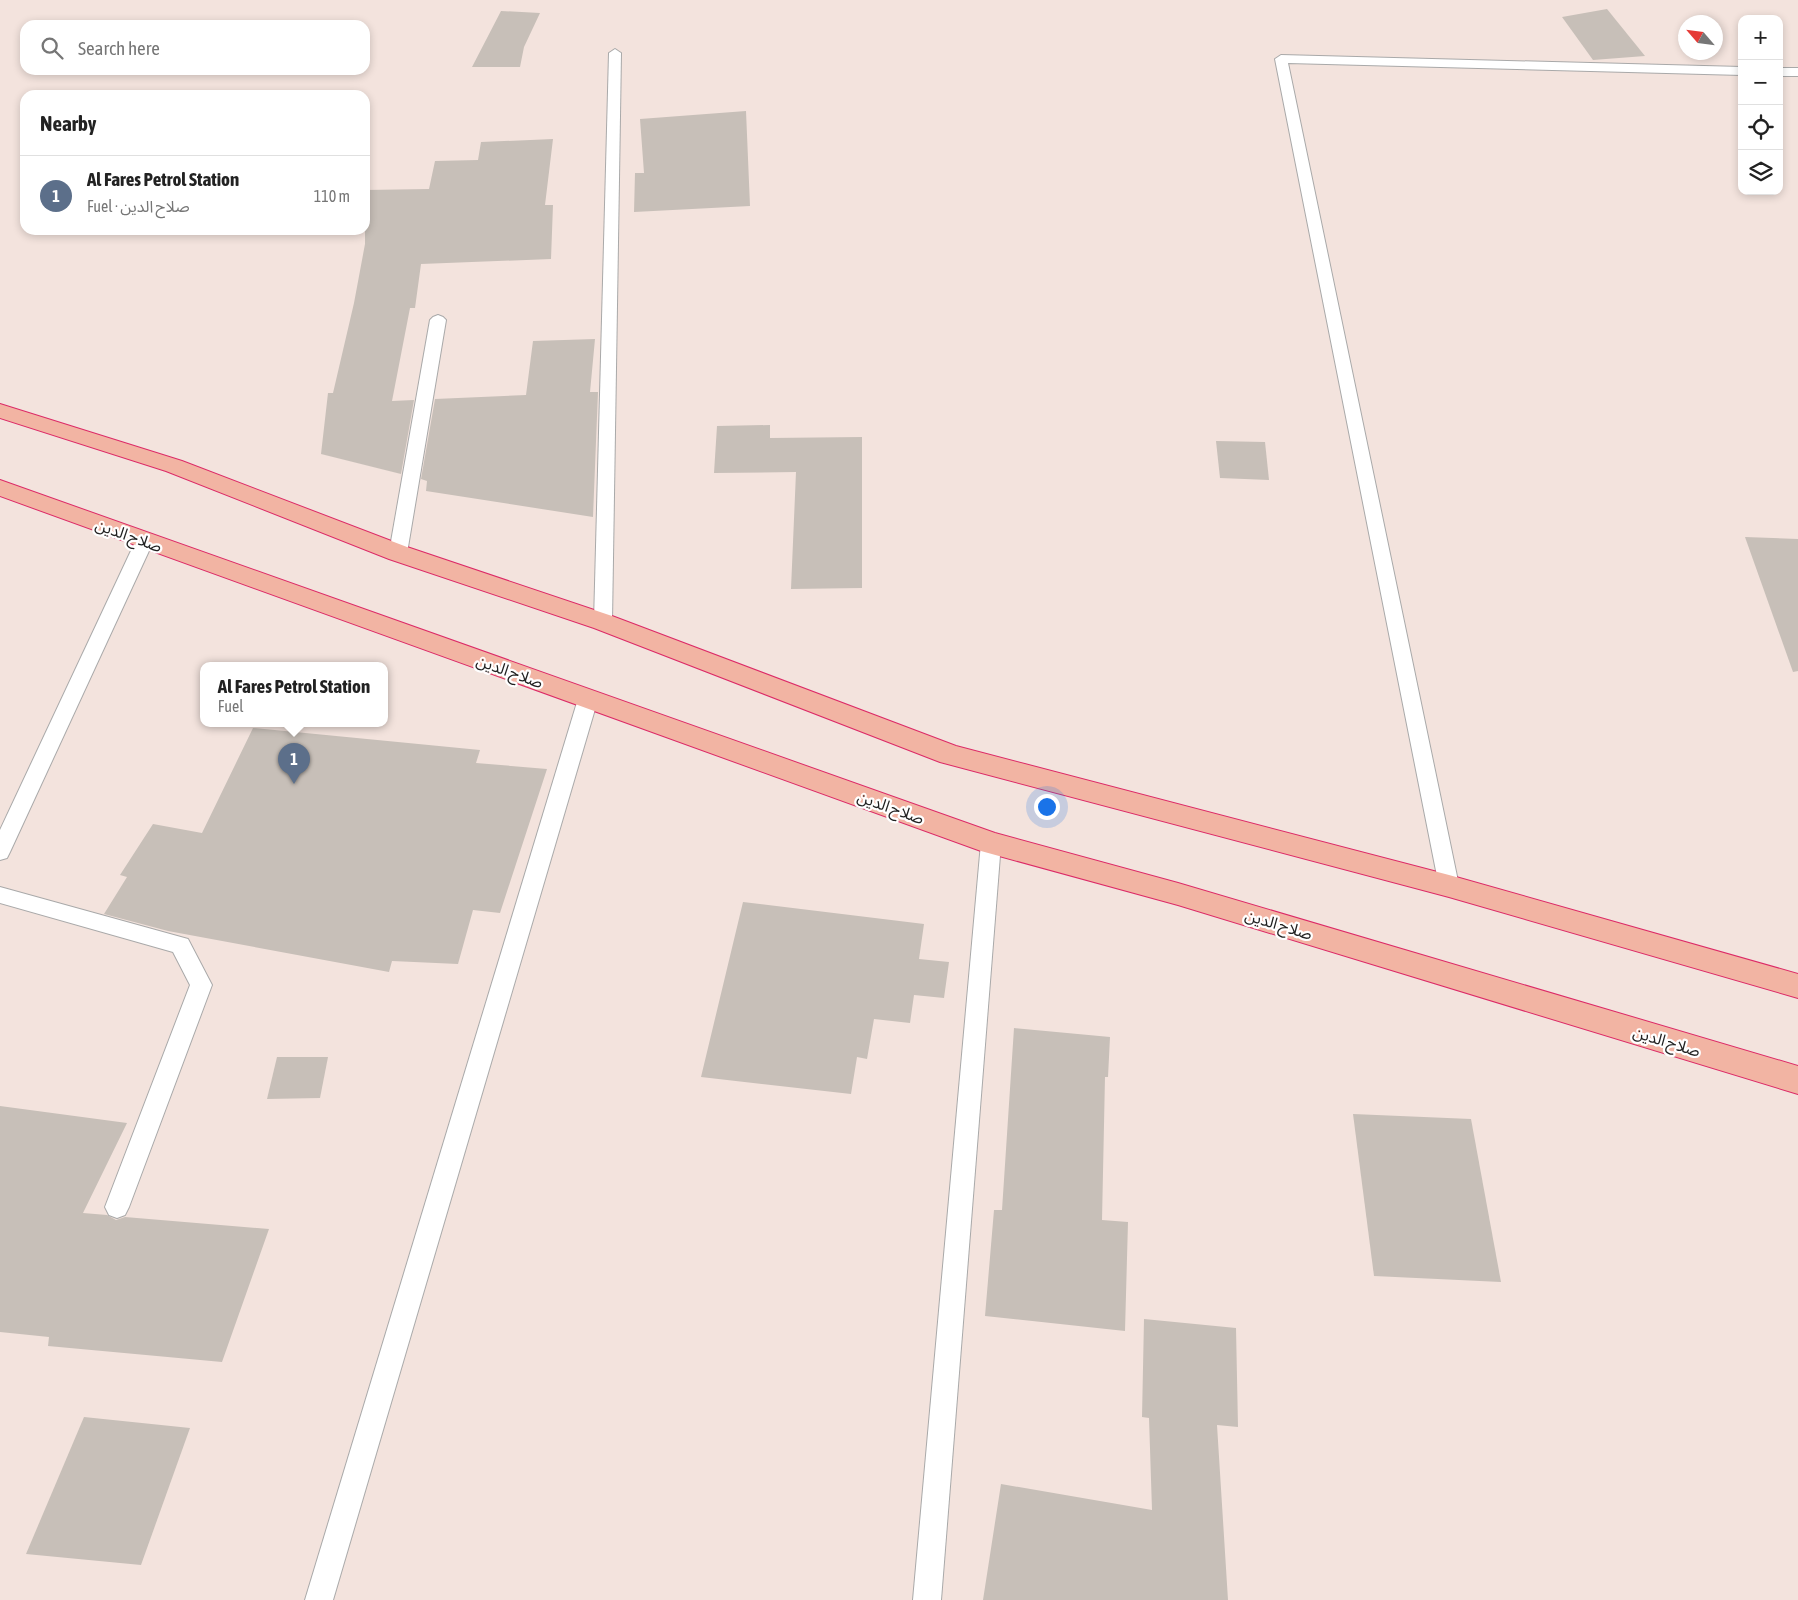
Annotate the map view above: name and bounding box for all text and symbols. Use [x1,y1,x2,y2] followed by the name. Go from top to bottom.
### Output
[1678,15,1723,60] north arrow
[1738,15,1783,195] map controls
[1738,15,1783,60] button: +
[20,20,370,75] search box
[38,34,66,62] icon: search
[78,37,160,59] text: Search here
[1738,60,1783,105] button: −
[1738,105,1783,150] button: locate
[40,111,96,135] text: Nearby
[1738,150,1783,195] button: layers
[87,168,239,190] text: Al Fares Petrol Station
[52,187,60,205] text: 1
[314,187,350,205] text: 110 m
[87,197,190,215] text: Fuel · صلاح الدين
[92,515,165,559] street label: صلاح الدين
[473,651,546,695] street label: صلاح الدين
[200,662,388,727] popup
[218,675,370,697] text: Al Fares Petrol Station
[218,697,243,715] text: Fuel
[278,743,310,784] pin: 1
[854,787,927,831] street label: صلاح الدين
[1034,794,1060,820] your location
[1242,905,1315,947] street label: صلاح الدين
[1630,1022,1703,1064] street label: صلاح الدين

